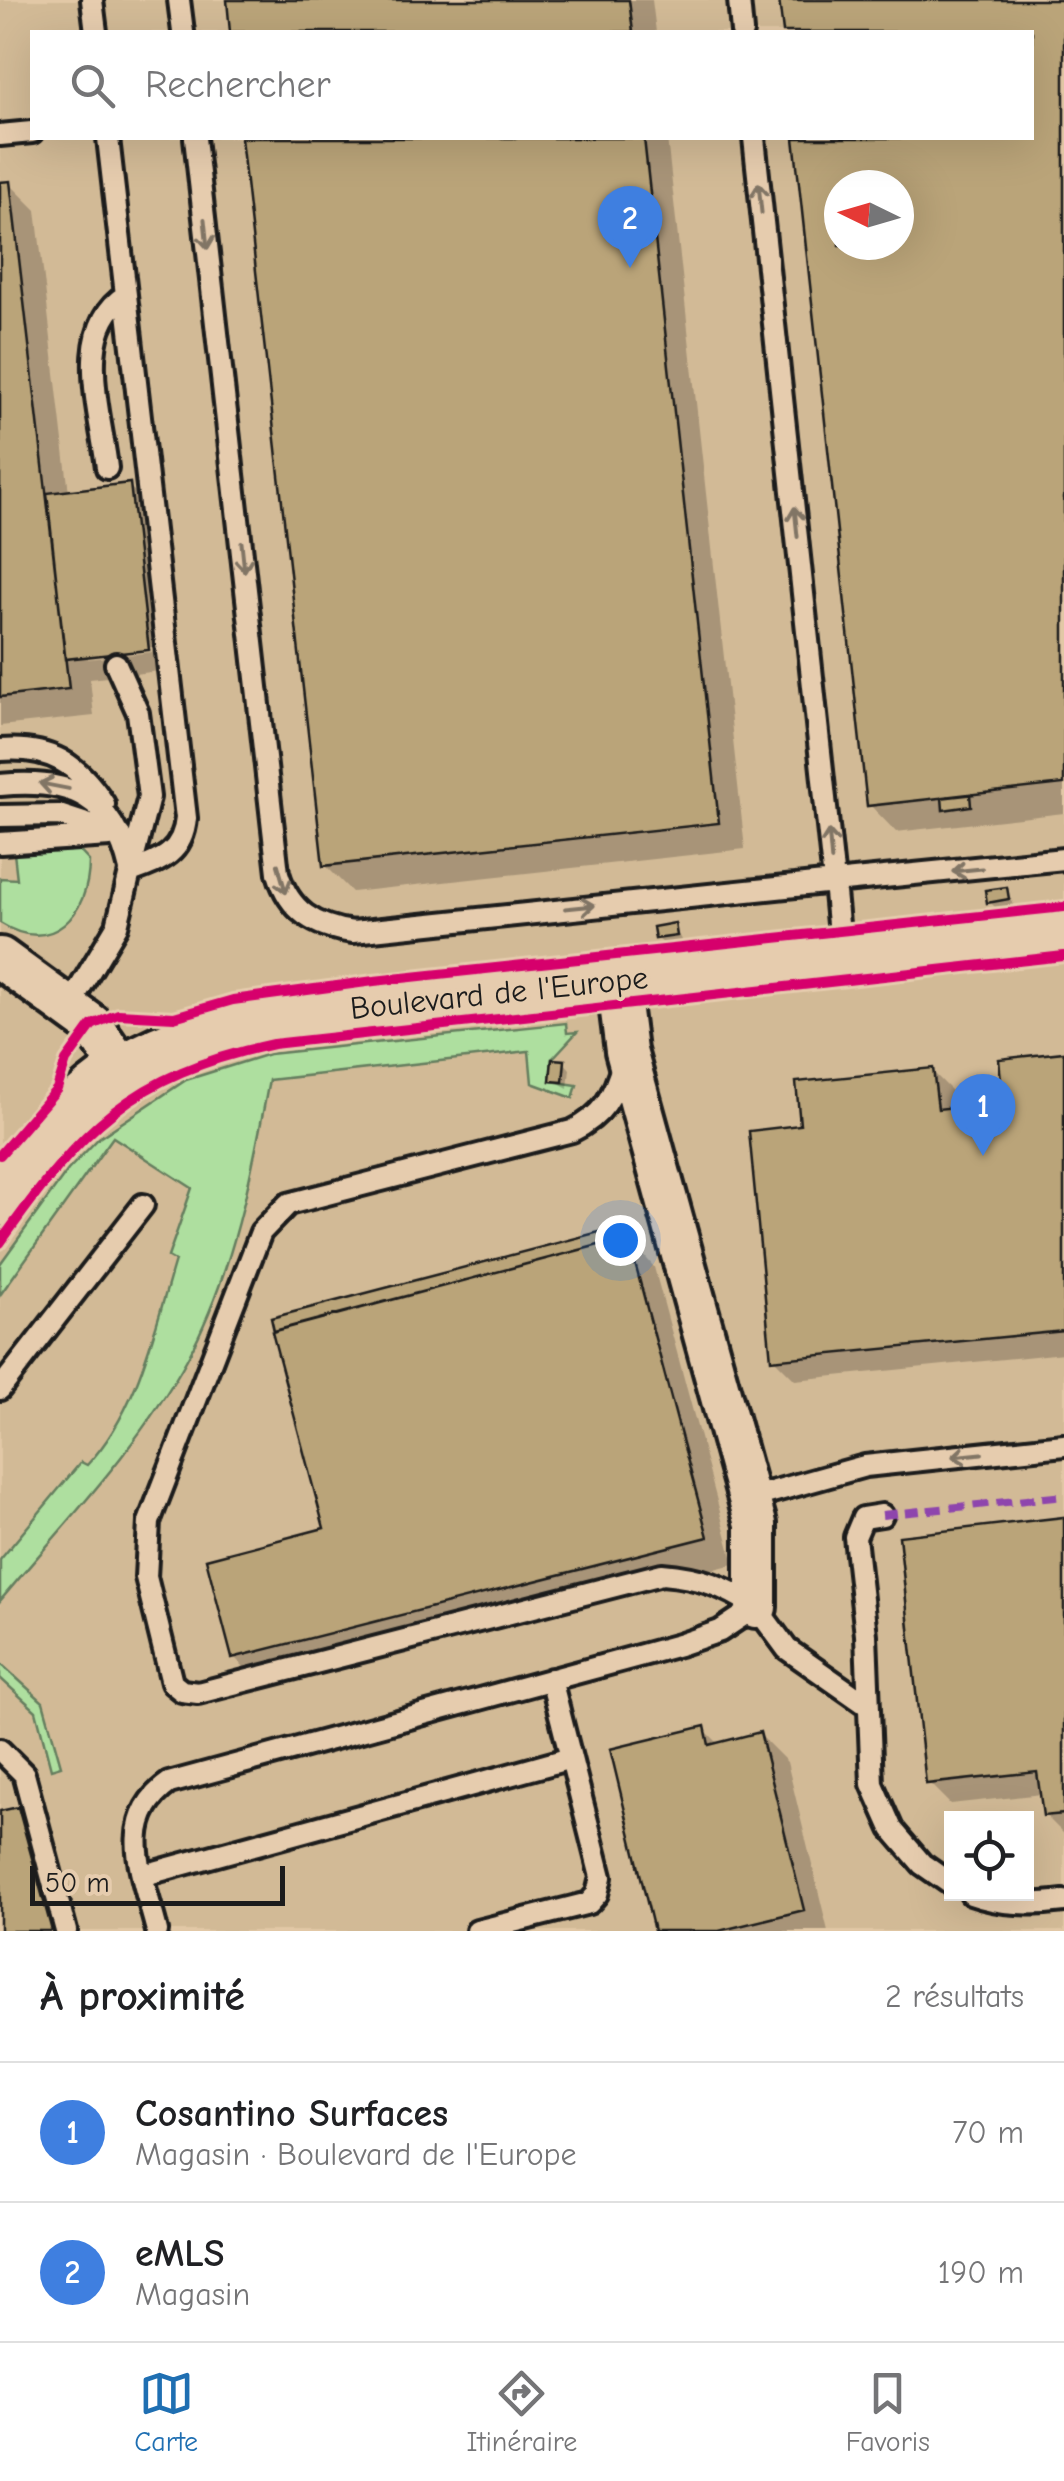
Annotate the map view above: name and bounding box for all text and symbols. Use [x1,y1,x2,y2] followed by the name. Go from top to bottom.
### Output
[30,30,1034,140] search box
[65,58,120,113] icon: search
[145,63,331,107] text: Rechercher
[824,170,914,260] north arrow
[751,183,770,215] one-way arrow
[598,186,662,268] pin: 2
[197,218,216,250] one-way arrow
[786,506,805,538] one-way arrow
[234,541,253,573] one-way arrow
[39,776,71,795] one-way arrow
[821,829,840,861] one-way arrow
[951,861,984,880] one-way arrow
[274,863,292,895] one-way arrow
[564,897,596,916] one-way arrow
[348,959,650,1027] street label: Boulevard de l'Europe
[950,1074,1016,1156] pin: 1
[595,1215,646,1266] your location
[951,1446,984,1465] one-way arrow
[944,1811,1034,1901] map controls
[944,1811,1034,1901] button: locate
[30,1861,285,1906] scale bar
[45,1867,110,1899] text: 50 m
[40,1972,245,2021] text: À proximité
[885,1978,1024,2015] text: 2 résultats
[135,2092,448,2136] text: Cosantino Surfaces
[66,2114,79,2151] text: 1
[952,2114,1024,2151] text: 70 m
[135,2136,577,2173] text: Magasin · Boulevard de l'Europe
[135,2232,225,2276] text: eMLS
[65,2254,80,2291] text: 2
[938,2254,1024,2291] text: 190 m
[135,2276,250,2313] text: Magasin
[134,2366,198,2458] tab: Carte
[467,2366,577,2458] tab: Itinéraire
[846,2366,930,2458] tab: Favoris

